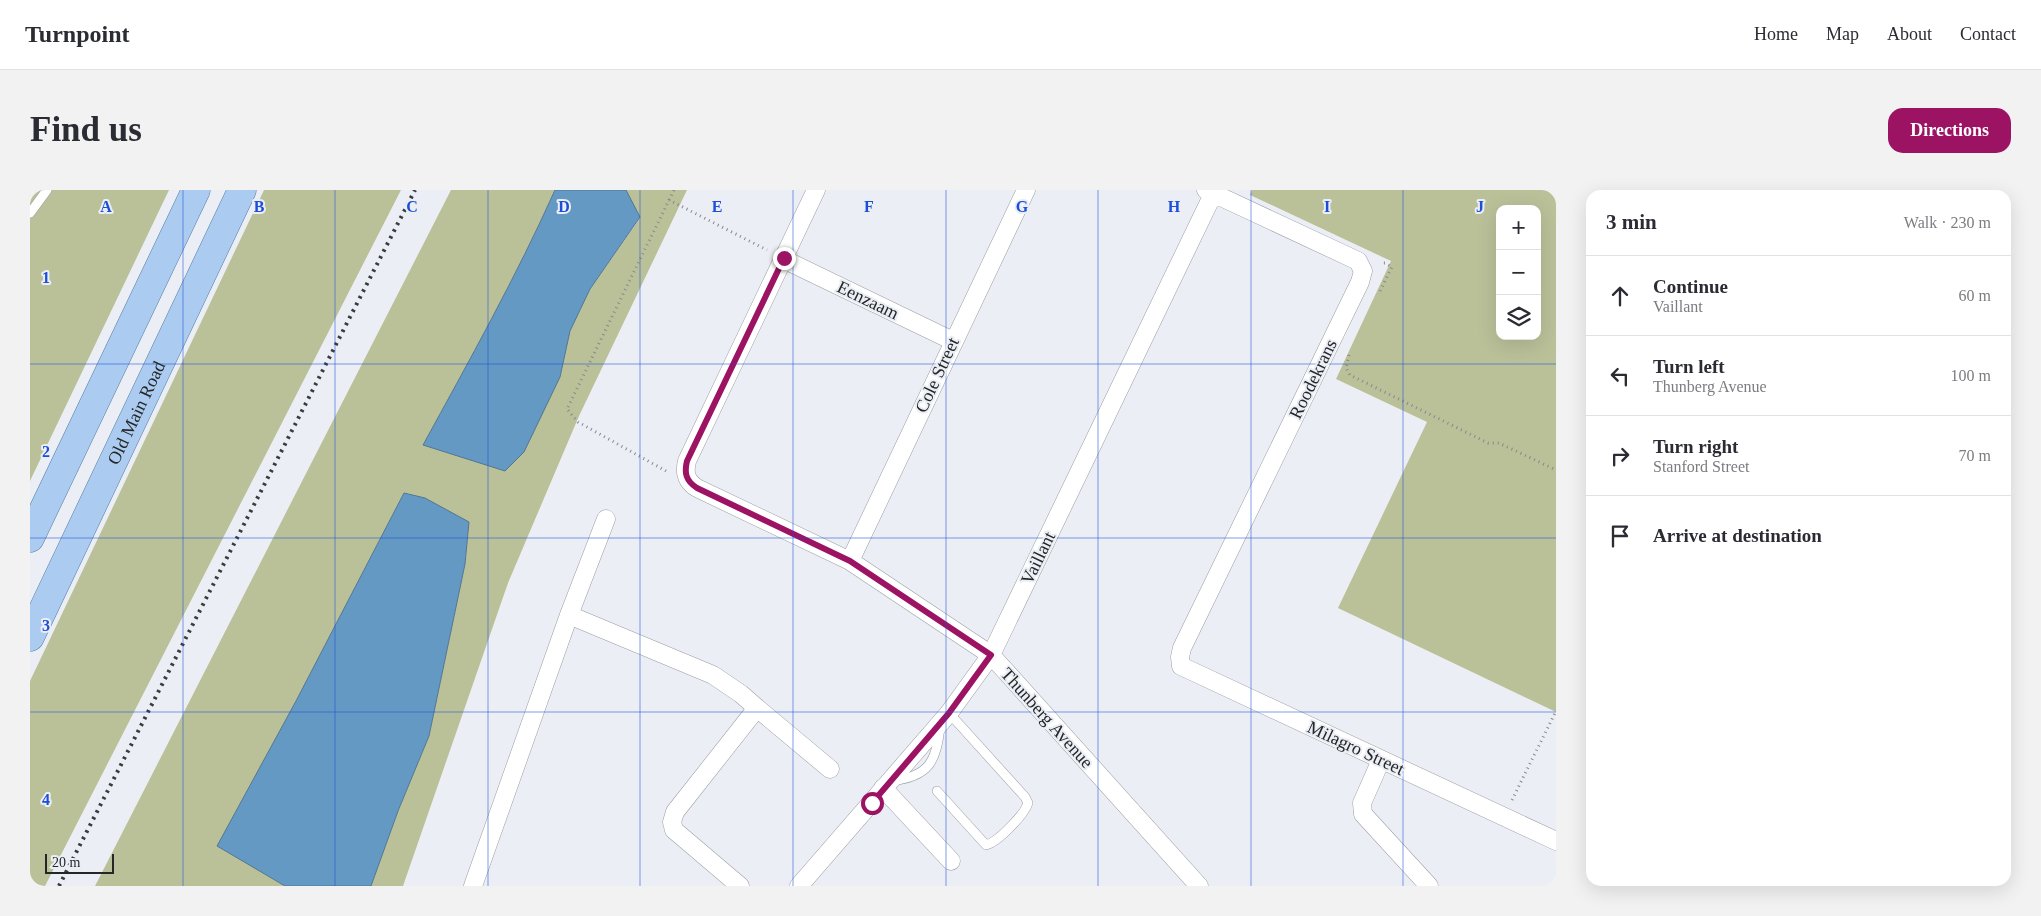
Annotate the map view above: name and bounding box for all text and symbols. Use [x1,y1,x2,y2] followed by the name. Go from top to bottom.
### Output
[25,21,130,47] text: Turnpoint
[1754,24,1798,44] text: Home
[1826,24,1859,44] text: Map
[1887,24,1932,44] text: About
[1960,24,2016,44] text: Contact
[1888,108,2011,153] button: Directions
[30,110,142,149] text: Find us
[100,198,112,215] text: A
[254,198,265,215] text: B
[406,198,418,215] text: C
[558,198,570,215] text: D
[712,198,722,215] text: E
[864,198,874,215] text: F
[1016,198,1029,215] text: G
[1168,198,1181,215] text: H
[1324,198,1330,215] text: I
[1476,198,1484,215] text: J
[1496,205,1541,340] map controls
[1496,205,1541,250] button: +
[1606,210,1657,234] text: 3 min
[1904,214,1991,231] text: Walk · 230 m
[773,247,796,270] route end
[1496,250,1541,295] button: −
[42,269,50,286] text: 1
[1653,276,1728,297] text: Continue
[834,277,902,323] street label: Eenzaam
[1606,282,1634,310] icon: ahead
[1959,287,1991,304] text: 60 m
[1496,295,1541,340] button: layers
[1653,298,1703,315] text: Vaillant
[911,334,963,416] street label: Cole Street
[1285,336,1341,422] street label: Roodekrans
[1653,356,1725,377] text: Turn left
[103,358,169,468] street label: Old Main Road
[1606,362,1634,390] icon: left
[1951,367,1991,384] text: 100 m
[1653,378,1767,395] text: Thunberg Avenue
[1653,436,1738,457] text: Turn right
[1606,442,1634,470] icon: right
[42,443,50,460] text: 2
[1959,447,1991,464] text: 70 m
[1653,458,1749,475] text: Stanford Street
[1606,522,1634,550] icon: arrive
[1653,525,1822,546] text: Arrive at destination
[1017,528,1059,588] street label: Vaillant
[42,617,50,634] text: 3
[997,664,1097,772] street label: Thunberg Avenue
[1304,717,1408,779] street label: Milagro Street
[42,791,50,808] text: 4
[861,792,884,815] route start
[45,851,114,874] scale bar
[52,855,80,870] text: 20 m

